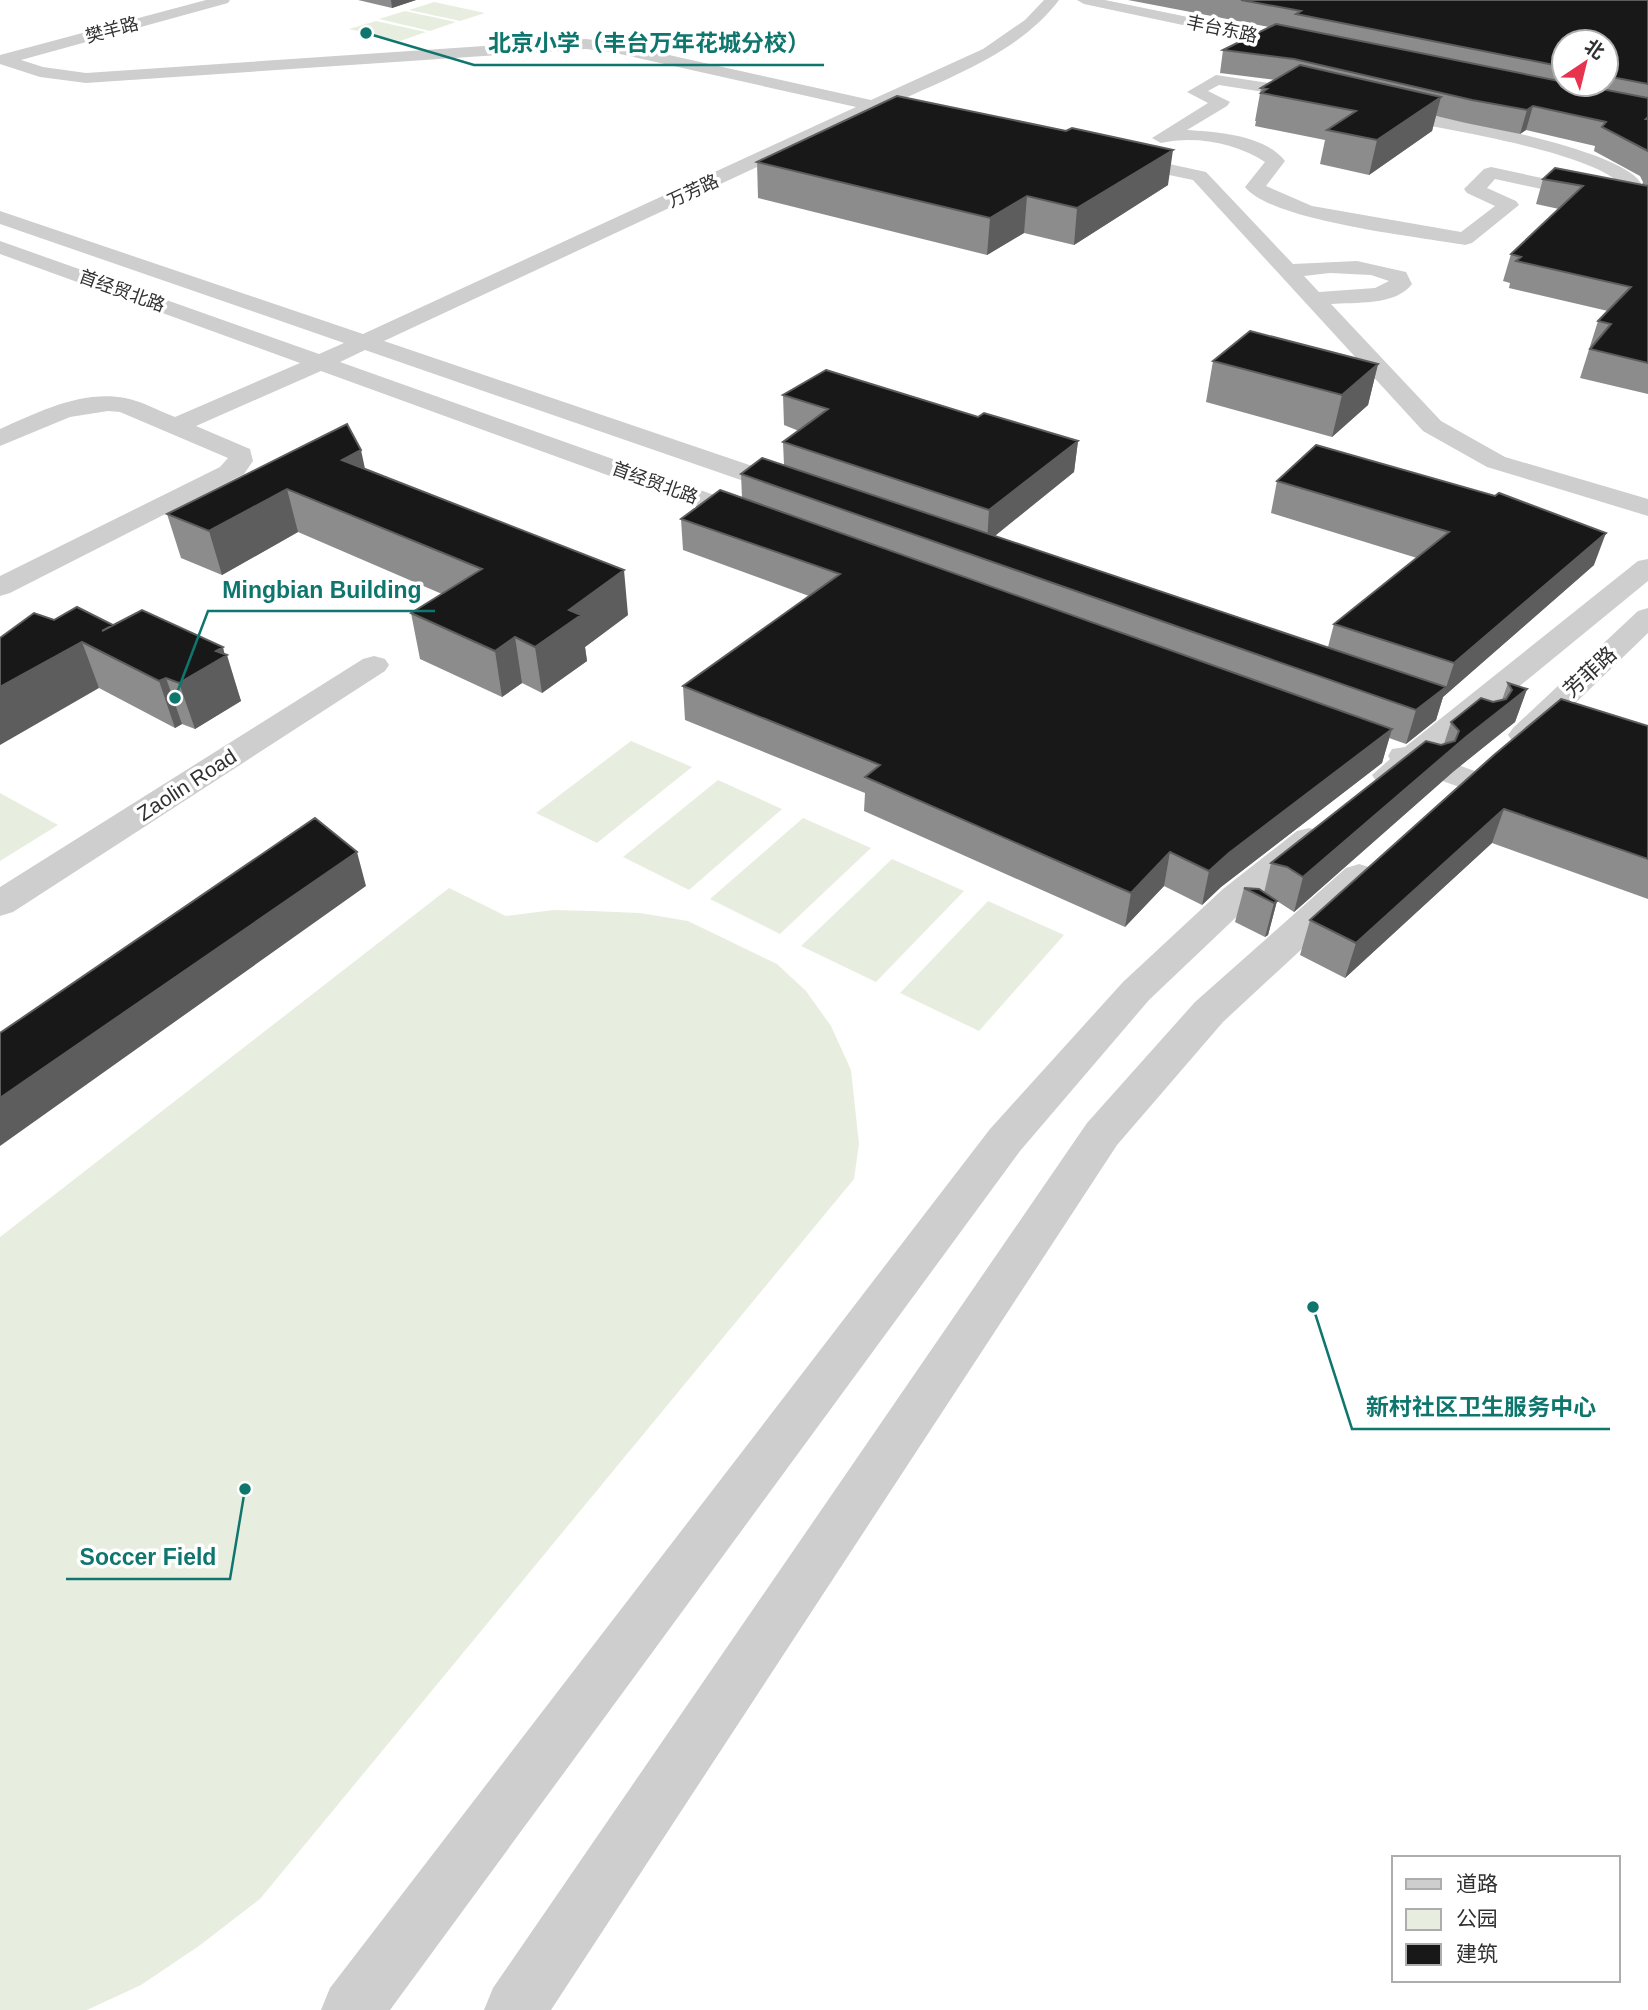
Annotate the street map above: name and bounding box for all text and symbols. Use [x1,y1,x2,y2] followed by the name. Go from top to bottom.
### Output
[1185,12,1259,46] street label: 丰台东路
[83,13,141,47] street label: 樊羊路
[474,21,824,65] callout: 北京小学（丰台万年花城分校）
[1550,28,1620,98] north arrow
[488,30,810,56] text: 北京小学（丰台万年花城分校）
[1581,35,1608,64] text: 北
[664,171,722,211] street label: 万芳路
[76,266,168,316] street label: 首经贸北路
[609,458,701,508] street label: 首经贸北路
[208,567,435,611] callout: Mingbian Building
[222,577,422,603] text: Mingbian Building
[1559,642,1621,702] street label: 芳菲路
[133,744,240,825] street label: Zaolin Road
[1352,1385,1610,1429] callout: 新村社区卫生服务中心
[1366,1394,1596,1420] text: 新村社区卫生服务中心
[66,1535,230,1579] callout: Soccer Field
[80,1544,216,1570] text: Soccer Field
[1392,1856,1620,1982] legend
[1456,1872,1498,1895] text: 道路
[1456,1907,1498,1930] text: 公园
[1456,1942,1498,1965] text: 建筑

